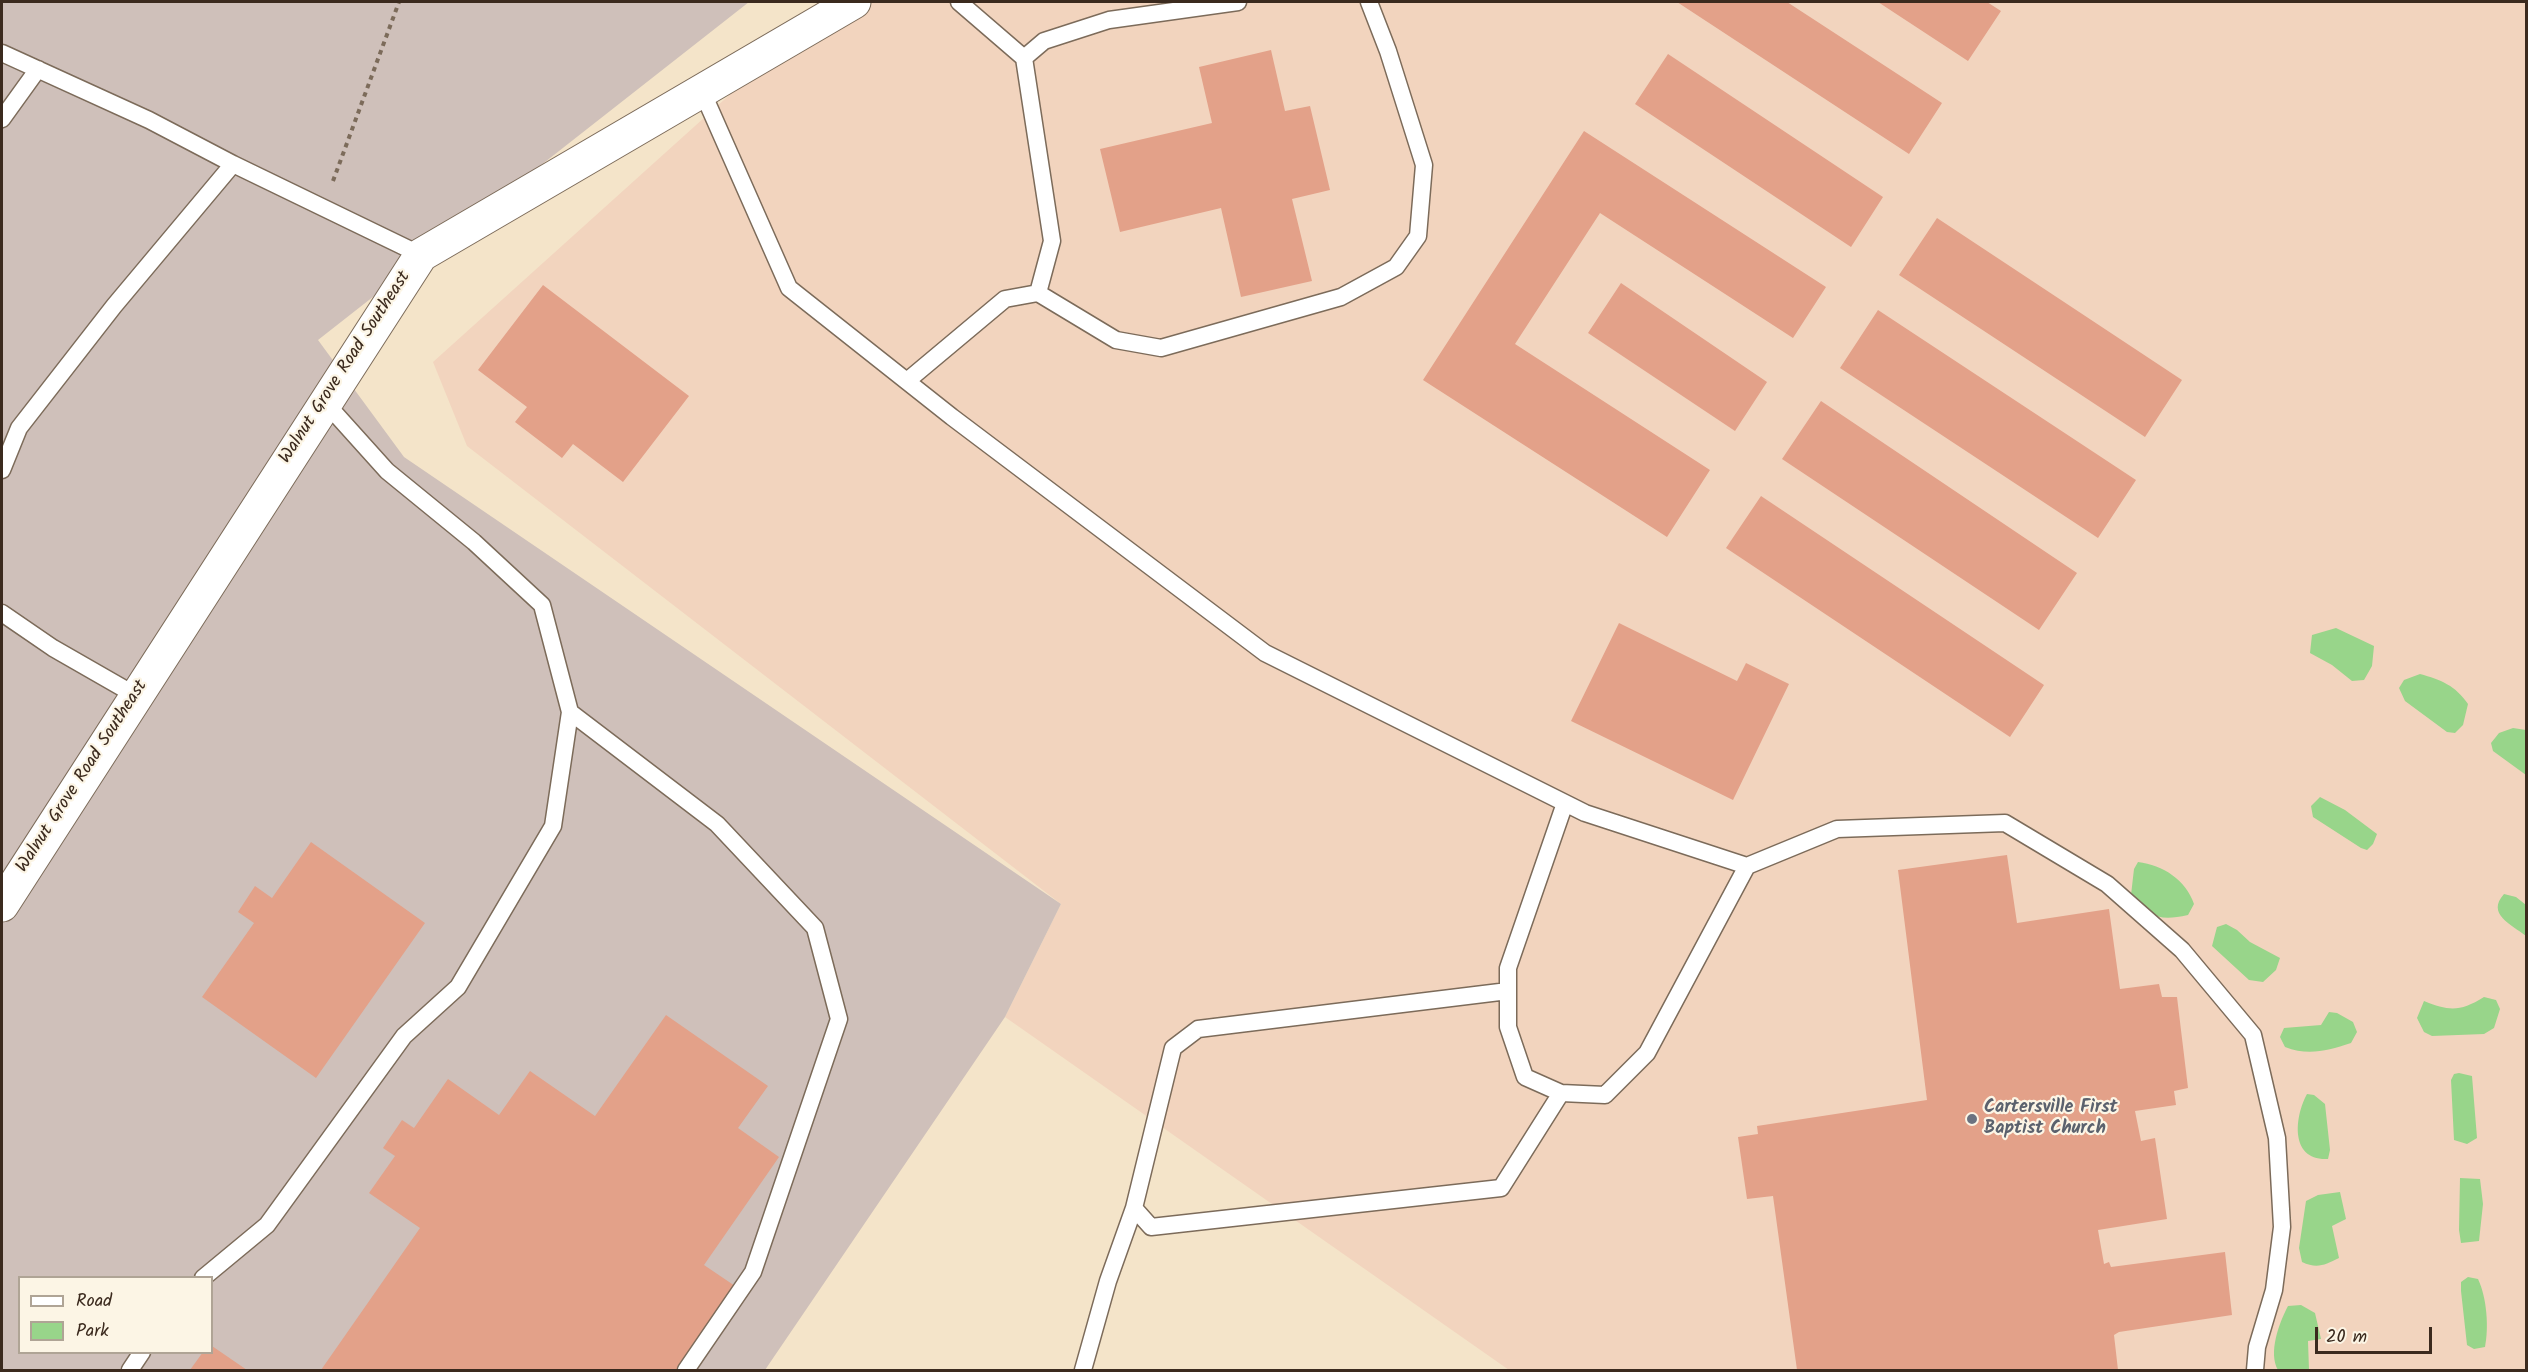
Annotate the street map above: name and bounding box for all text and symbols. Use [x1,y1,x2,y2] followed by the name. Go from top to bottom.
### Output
[276,268,416,468] street label: Walnut Grove Road Southeast
[13,677,153,877] street label: Walnut Grove Road Southeast
[1984,1098,2118,1140] place label: Cartersville First Baptist Church
[1965,1112,1979,1126] marker: Cartersville First Baptist Church
[18,1276,213,1354] legend
[76,1287,112,1316] text: Road
[2318,1315,2435,1353] scale bar
[76,1317,109,1346] text: Park
[2326,1323,2367,1352] text: 20 m

